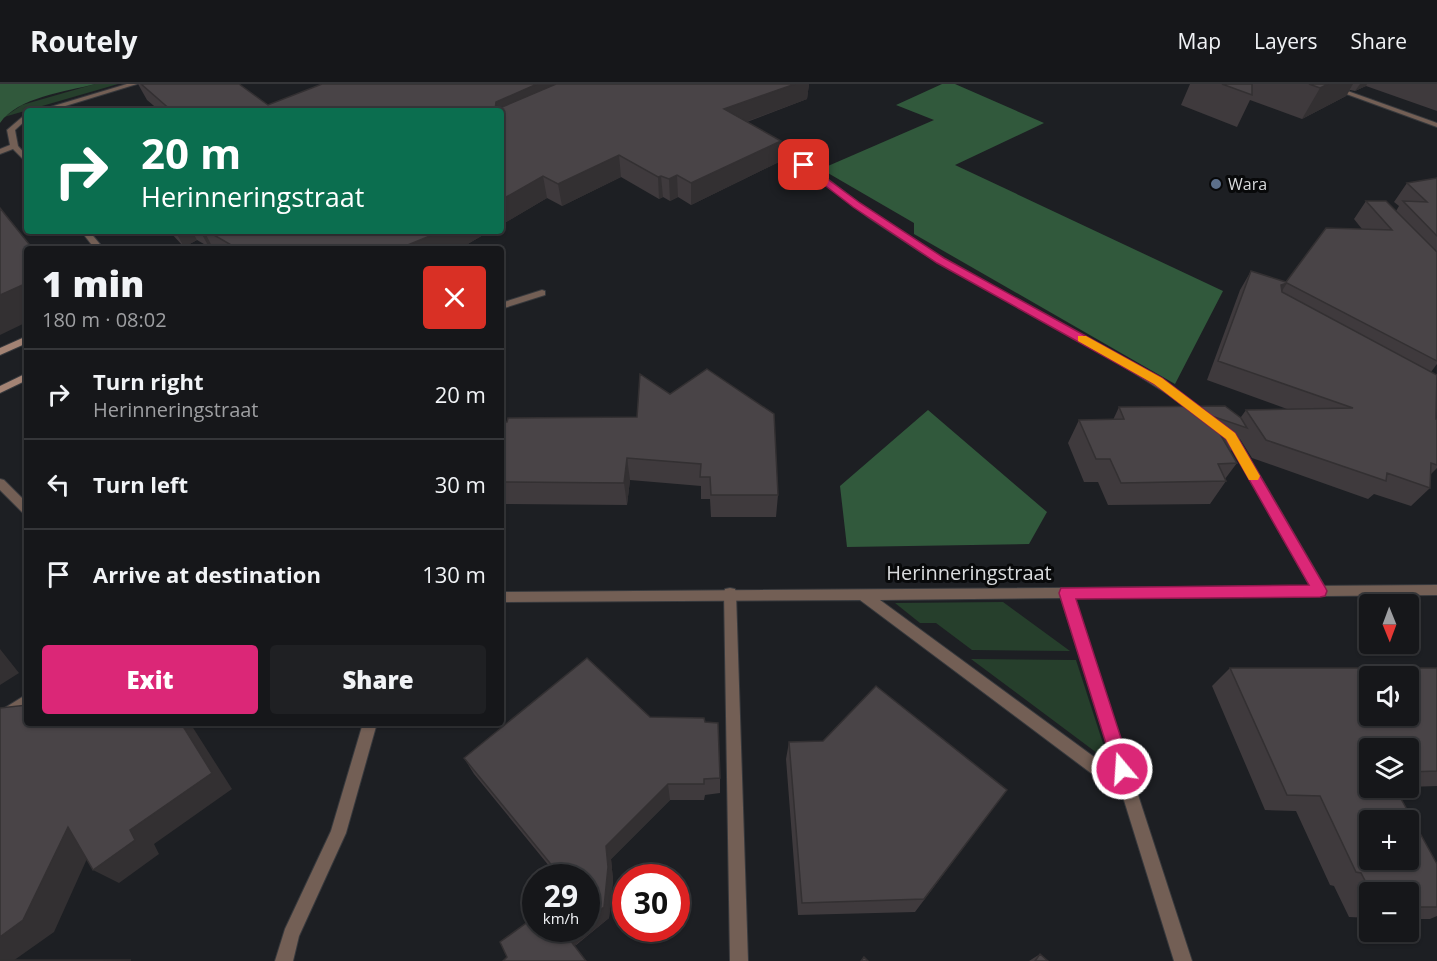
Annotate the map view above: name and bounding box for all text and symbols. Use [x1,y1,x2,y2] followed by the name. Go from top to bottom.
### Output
[30,22,137,60] text: Routely
[1178,27,1221,55] text: Map
[1254,27,1318,55] text: Layers
[1351,27,1407,55] text: Share
[141,124,241,181] text: 20 m
[42,132,120,210] icon: right
[778,139,829,190] pin
[787,148,820,181] icon: arrive
[1228,173,1267,195] place label: Wara
[1209,177,1223,191] marker: Wara
[141,178,364,215] text: Herinneringstraat
[42,259,144,308] text: 1 min
[423,266,486,329] button: close
[42,306,167,333] text: 180 m · 08:02
[93,366,204,396] text: Turn right
[42,378,75,411] icon: right
[435,379,486,409] text: 20 m
[93,396,259,423] text: Herinneringstraat
[42,468,75,501] icon: left
[93,469,188,499] text: Turn left
[435,469,486,499] text: 30 m
[42,558,75,591] icon: arrive
[93,559,321,589] text: Arrive at destination
[422,559,486,589] text: 130 m
[886,559,1052,586] street label: Herinneringstraat
[1359,594,1419,654] north arrow
[1359,594,1419,942] map controls
[42,645,258,714] button: Exit
[270,645,486,714] button: Share
[1359,666,1419,726] button: sound
[1090,737,1154,801] position arrow
[1359,738,1419,798] button: layers
[1359,810,1419,870] button: +
[612,864,690,942] speed limit sign: 30
[544,875,578,916] text: 29
[1359,882,1419,942] button: −
[543,908,579,928] text: km/h

